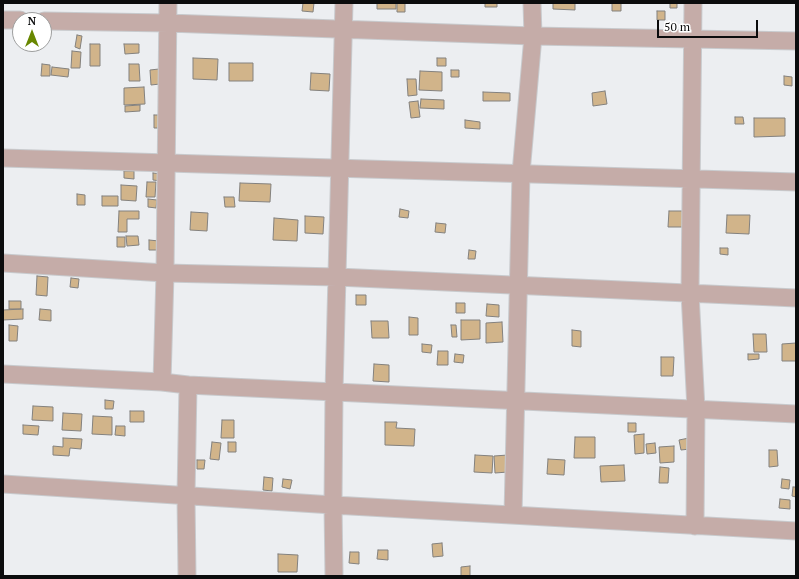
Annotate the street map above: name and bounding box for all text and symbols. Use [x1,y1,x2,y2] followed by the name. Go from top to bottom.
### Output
[12,12,52,52] north arrow
[659,12,760,38] scale bar
[28,14,36,28] text: N
[664,19,690,34] text: 50 m

